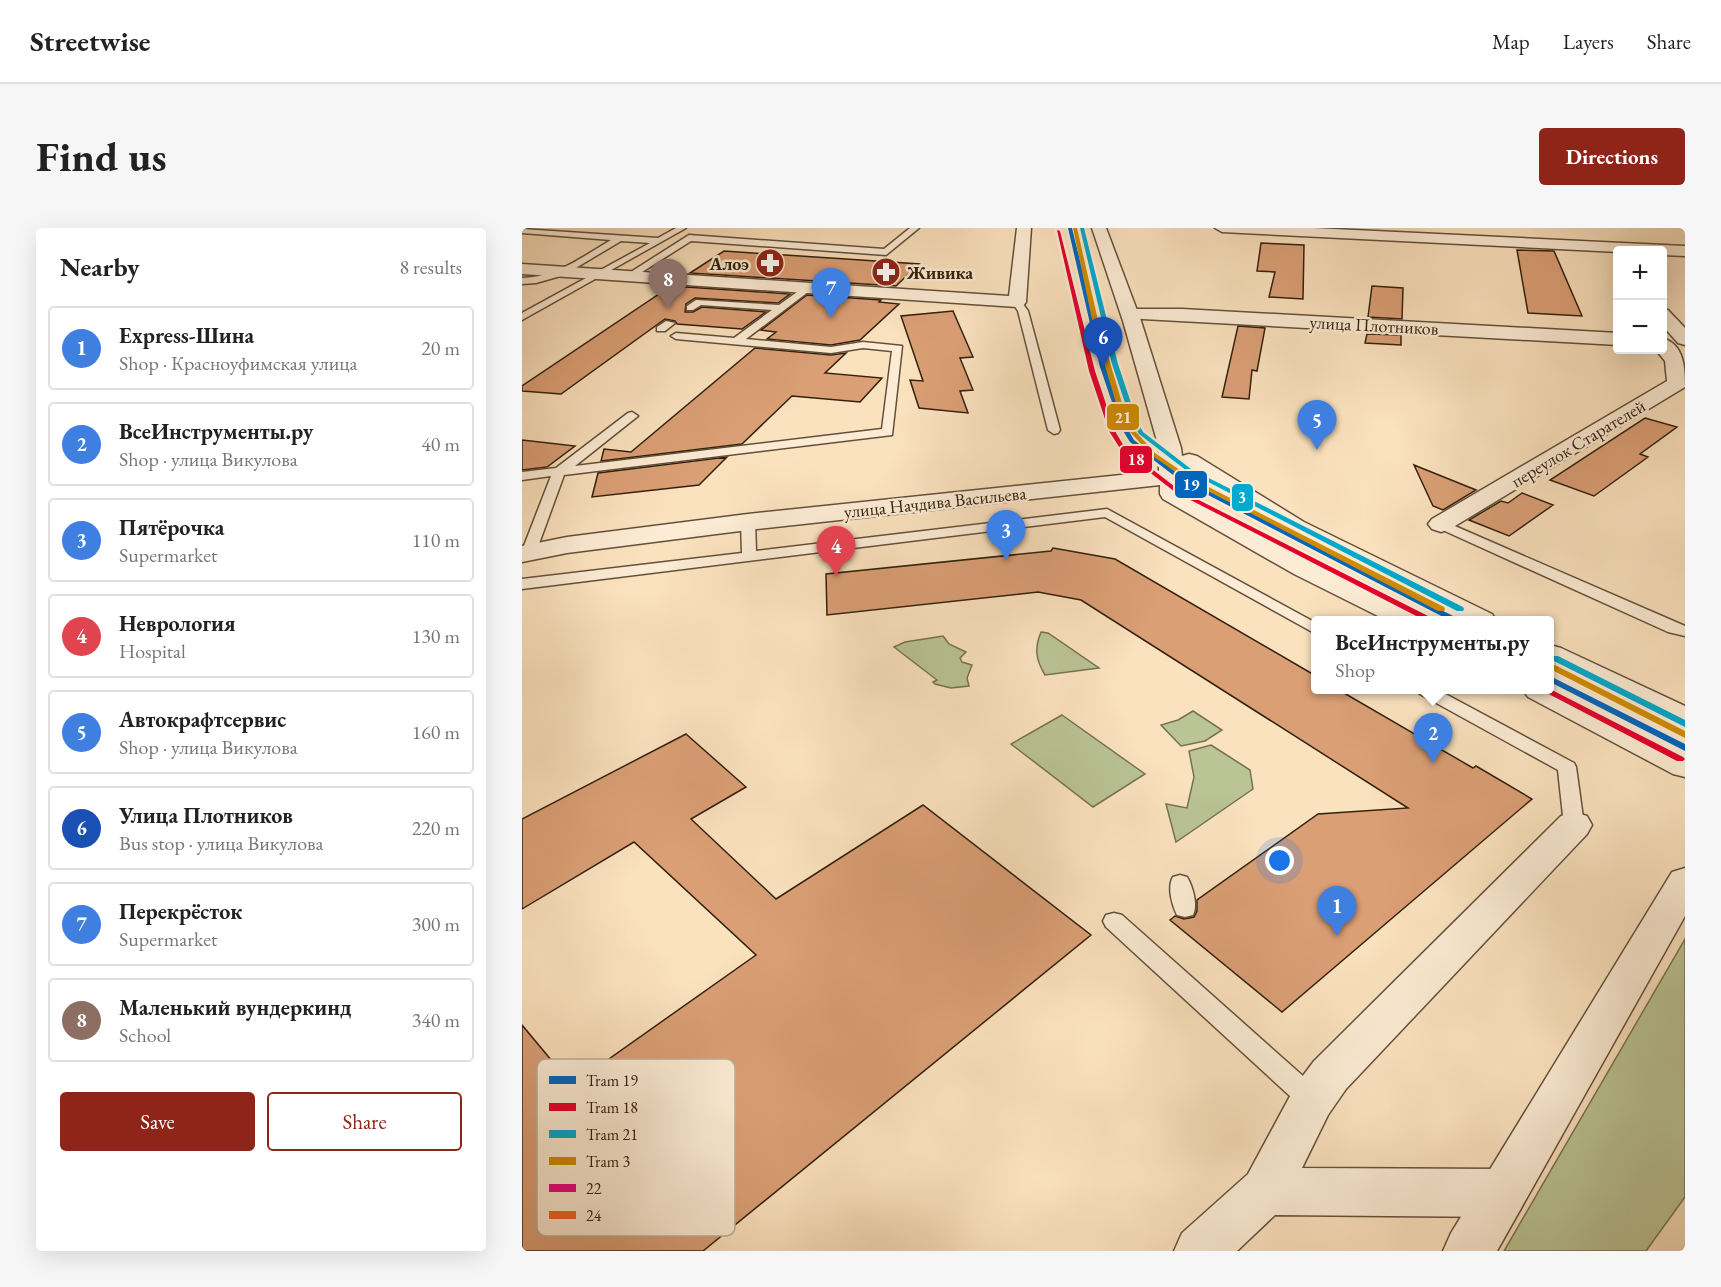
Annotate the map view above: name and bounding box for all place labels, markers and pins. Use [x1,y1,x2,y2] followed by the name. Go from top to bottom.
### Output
[754,247,786,279] pharmacy icon: Алоэ
[708,252,749,275] place label: Алоэ
[870,256,902,288] pharmacy icon: Живика
[648,260,688,309] pin: 8
[906,261,973,284] place label: Живика
[812,268,850,318] pin: 7
[1084,318,1122,367] pin: 6
[1298,400,1336,450] pin: 5
[986,510,1026,560] pin: 3
[816,526,856,576] pin: 4
[1414,714,1452,763] pin: 2
[1318,886,1356,936] pin: 1

